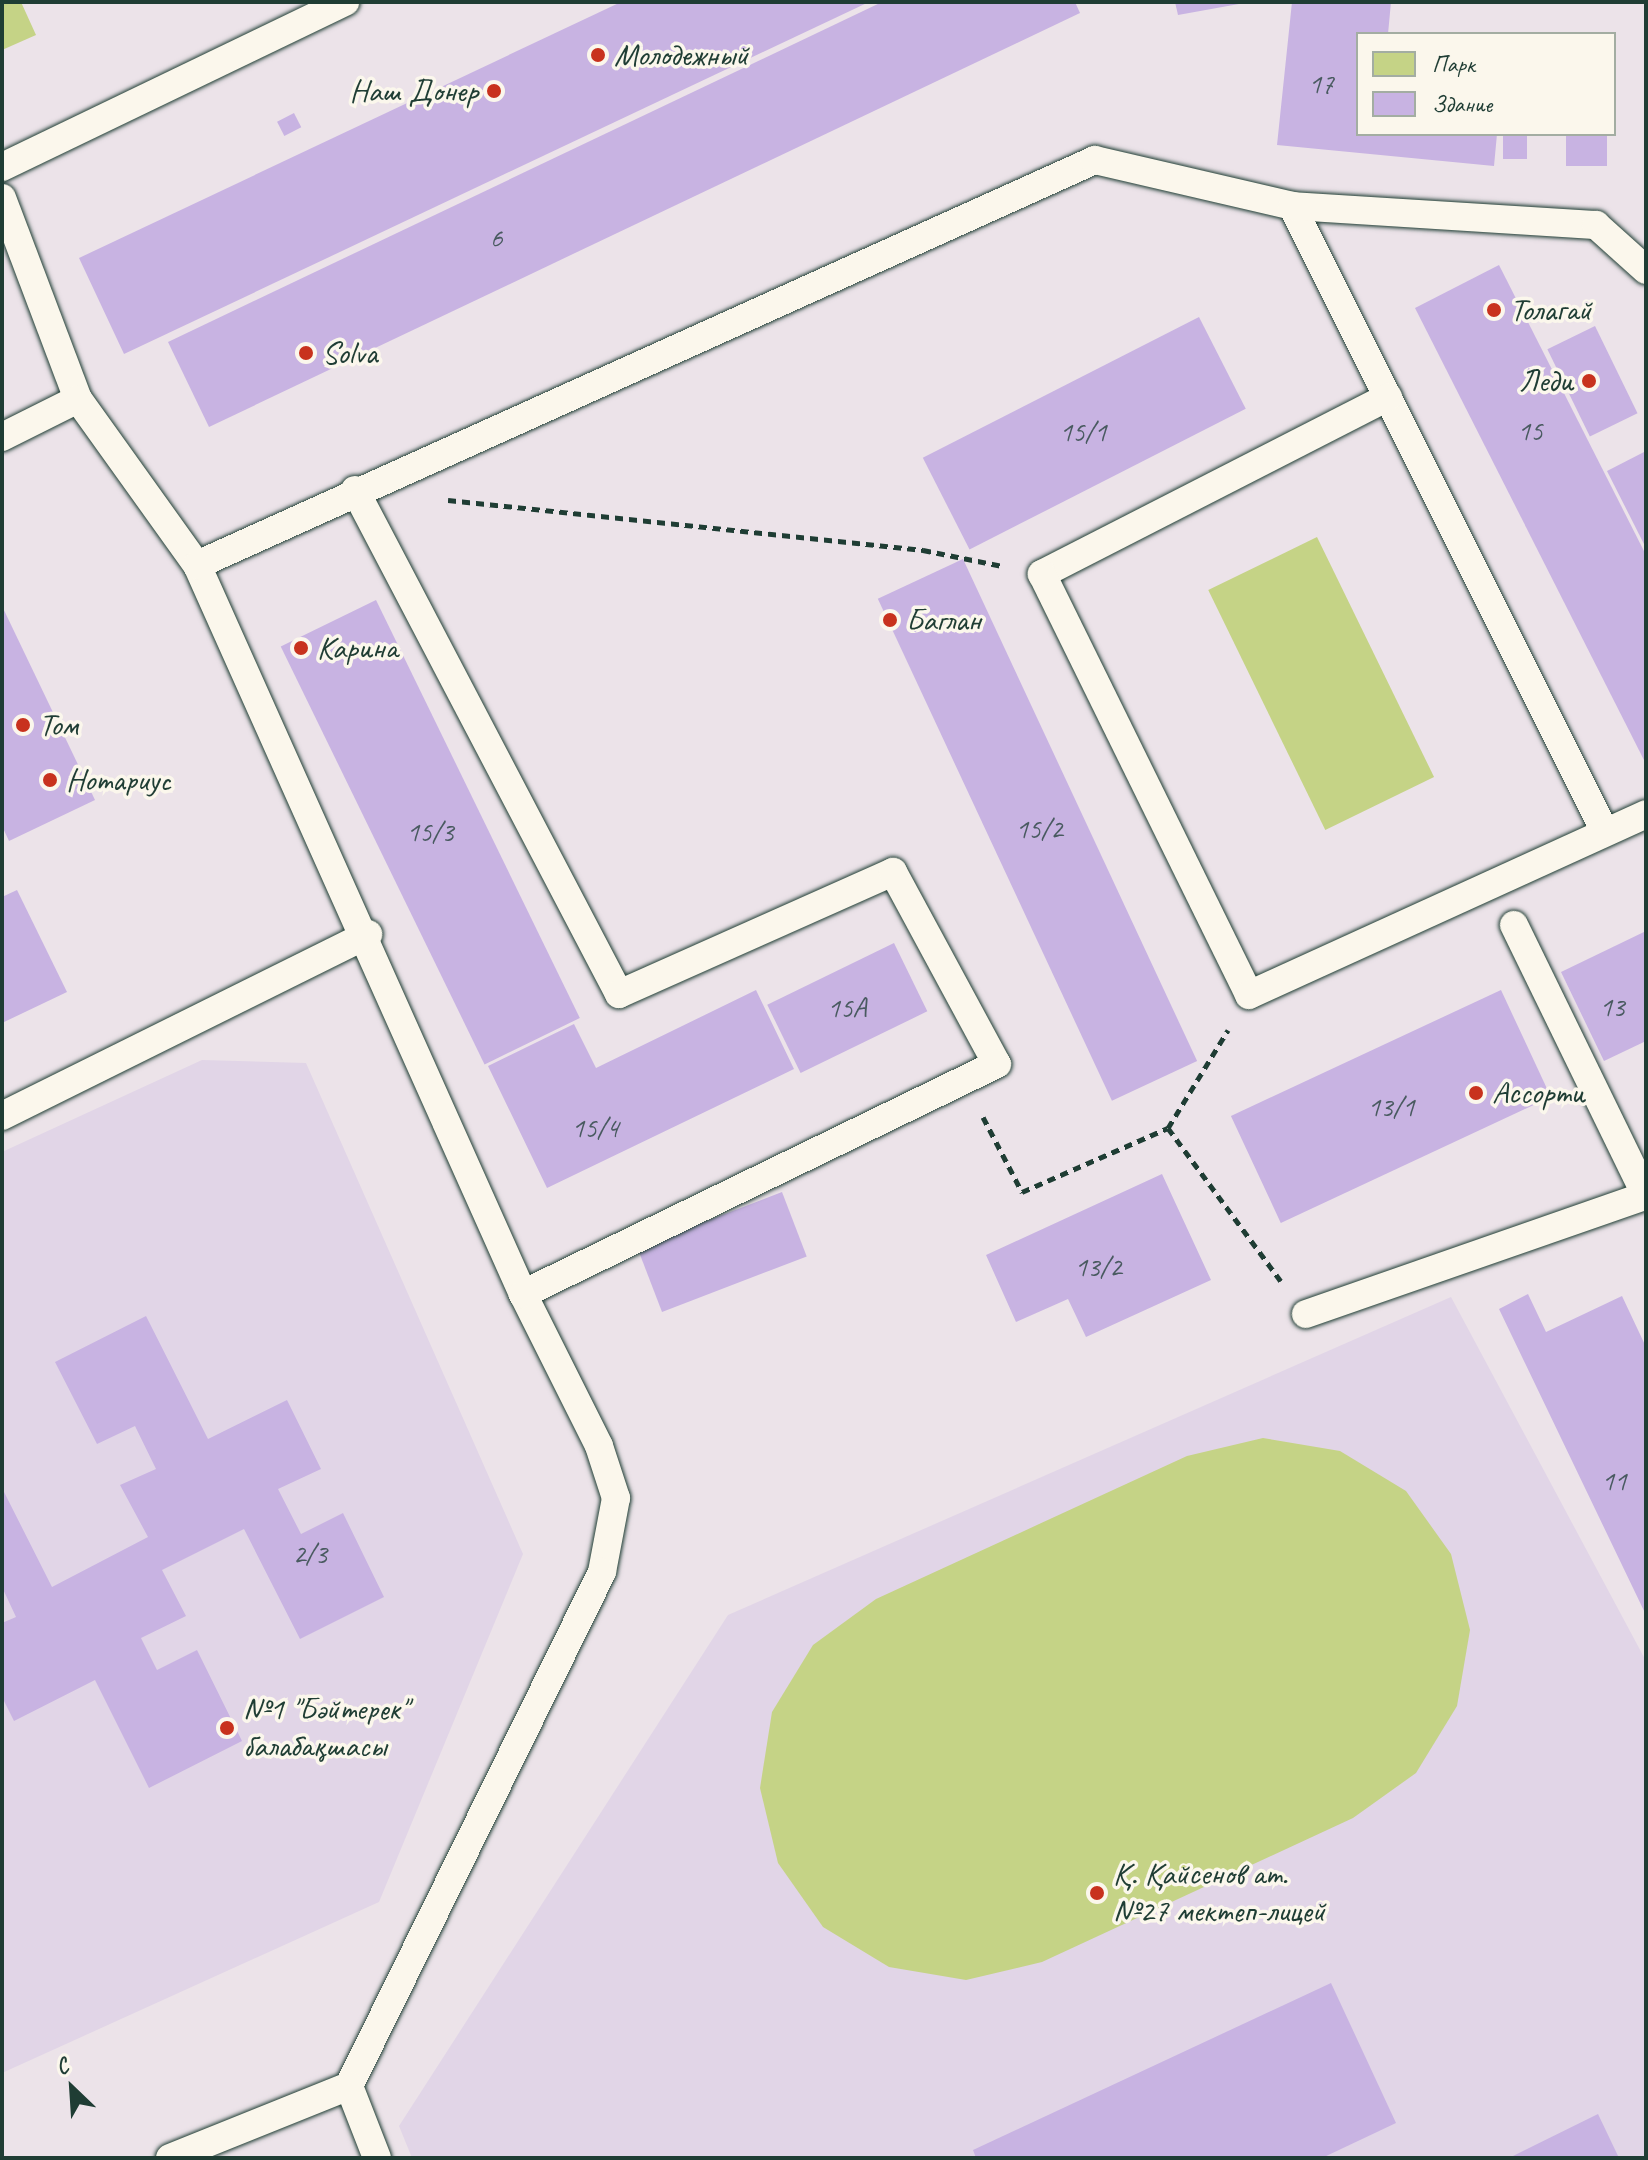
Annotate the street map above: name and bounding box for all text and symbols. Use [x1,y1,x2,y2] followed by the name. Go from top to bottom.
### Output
[1356,32,1616,136] legend
[614,36,748,74] place label: Молодежный
[589,46,607,64] marker: Молодежный
[1432,49,1475,79] text: Парк
[1308,67,1334,101] house number: 17
[349,72,478,110] place label: Наш Донер
[485,82,503,100] marker: Наш Донер
[1432,89,1492,119] text: Здание
[490,221,502,255] house number: 6
[1510,291,1591,329] place label: Толагай
[1485,301,1503,319] marker: Толагай
[322,334,377,372] place label: Solva
[297,344,315,362] marker: Solva
[1519,362,1573,400] place label: Леди
[1580,372,1598,390] marker: Леди
[1517,414,1543,448] house number: 15
[1059,415,1107,449] house number: 15/1
[906,601,981,639] place label: Баглан
[881,611,899,629] marker: Баглан
[317,629,398,667] place label: Карина
[292,639,310,657] marker: Карина
[39,706,78,744] place label: Том
[14,716,32,734] marker: Том
[66,761,171,799] place label: Нотариус
[41,771,59,789] marker: Нотариус
[1015,812,1063,846] house number: 15/2
[406,815,454,849] house number: 15/3
[1599,990,1625,1024] house number: 13
[827,991,867,1025] house number: 15А
[1492,1074,1585,1112] place label: Ассорти
[1467,1084,1485,1102] marker: Ассорти
[1367,1090,1415,1124] house number: 13/1
[571,1111,619,1145] house number: 15/4
[1074,1250,1122,1284] house number: 13/2
[1601,1464,1627,1498] house number: 11
[293,1537,327,1571] house number: 2/3
[243,1691,408,1766] place label: №1 "Бәйтерек" балабақшасы
[218,1719,236,1737] marker: №1 "Бәйтерек" балабақшасы
[1113,1856,1325,1931] place label: Қ. Қайсенов ат. №27 мектеп-лицей
[1088,1884,1106,1902] marker: Қ. Қайсенов ат. №27 мектеп-лицей
[32,2048,112,2128] north arrow
[51,2051,73,2081] text: С

